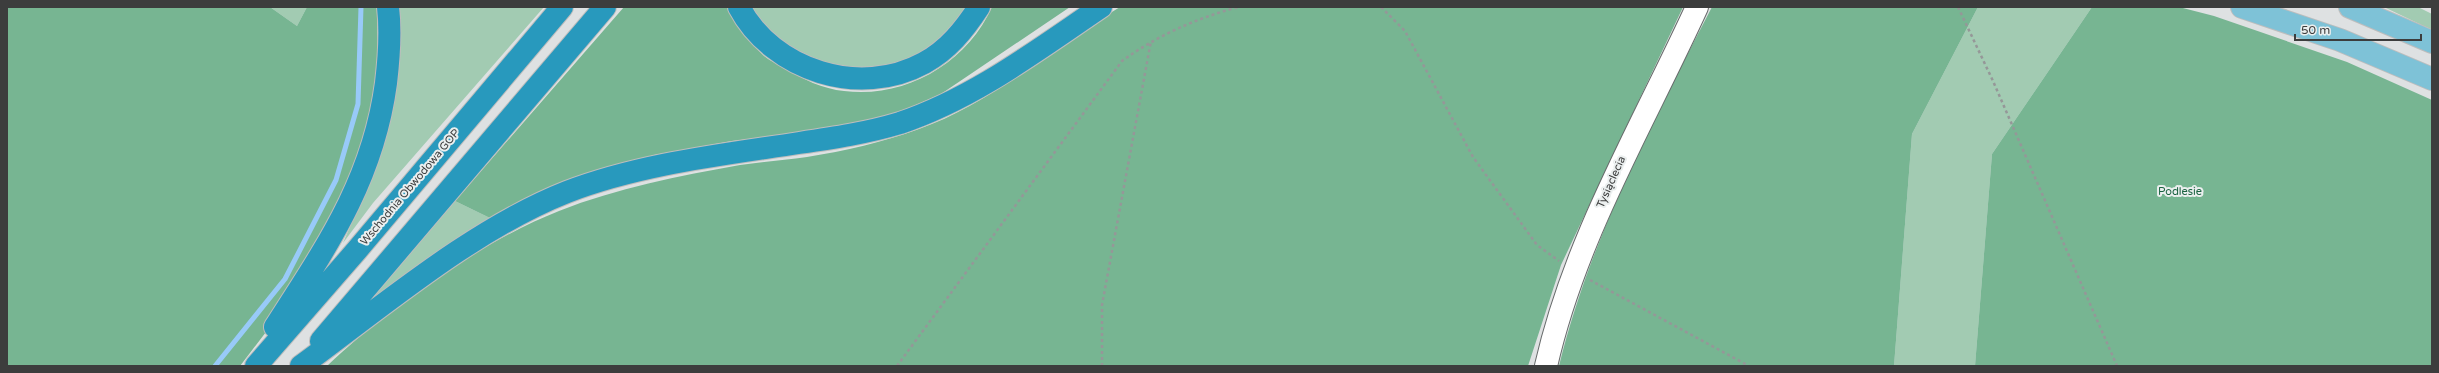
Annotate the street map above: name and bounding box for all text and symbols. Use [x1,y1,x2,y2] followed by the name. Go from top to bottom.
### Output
[2295,16,2421,42] scale bar
[2301,23,2330,37] text: 50 m
[358,126,462,248] street label: Wschodnia Obwodowa GOP
[1594,154,1628,210] street label: Tysiąclecia
[2158,185,2202,198] park label: Podlesie

